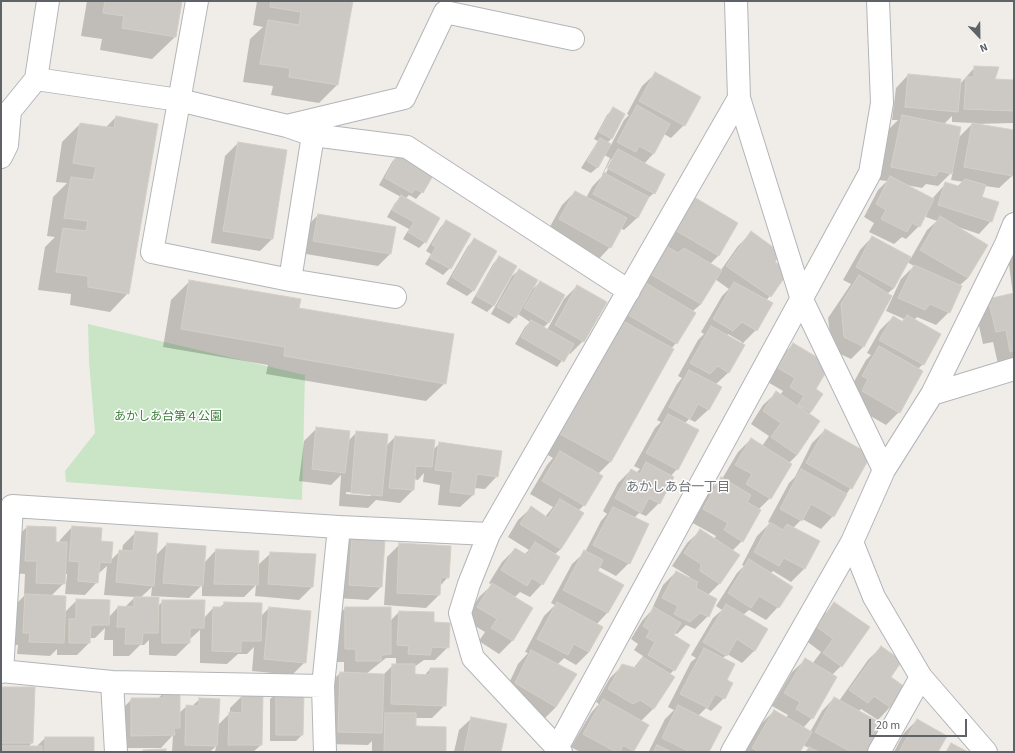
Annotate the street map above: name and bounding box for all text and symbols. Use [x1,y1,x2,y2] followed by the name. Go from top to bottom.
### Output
[959,16,999,56] north arrow
[977,39,990,56] text: N
[114,410,222,424] park label: あかしあ台第４公園
[626,480,730,496] district label: あかしあ台一丁目
[871,711,969,737] scale bar
[876,717,900,734] text: 20 m

